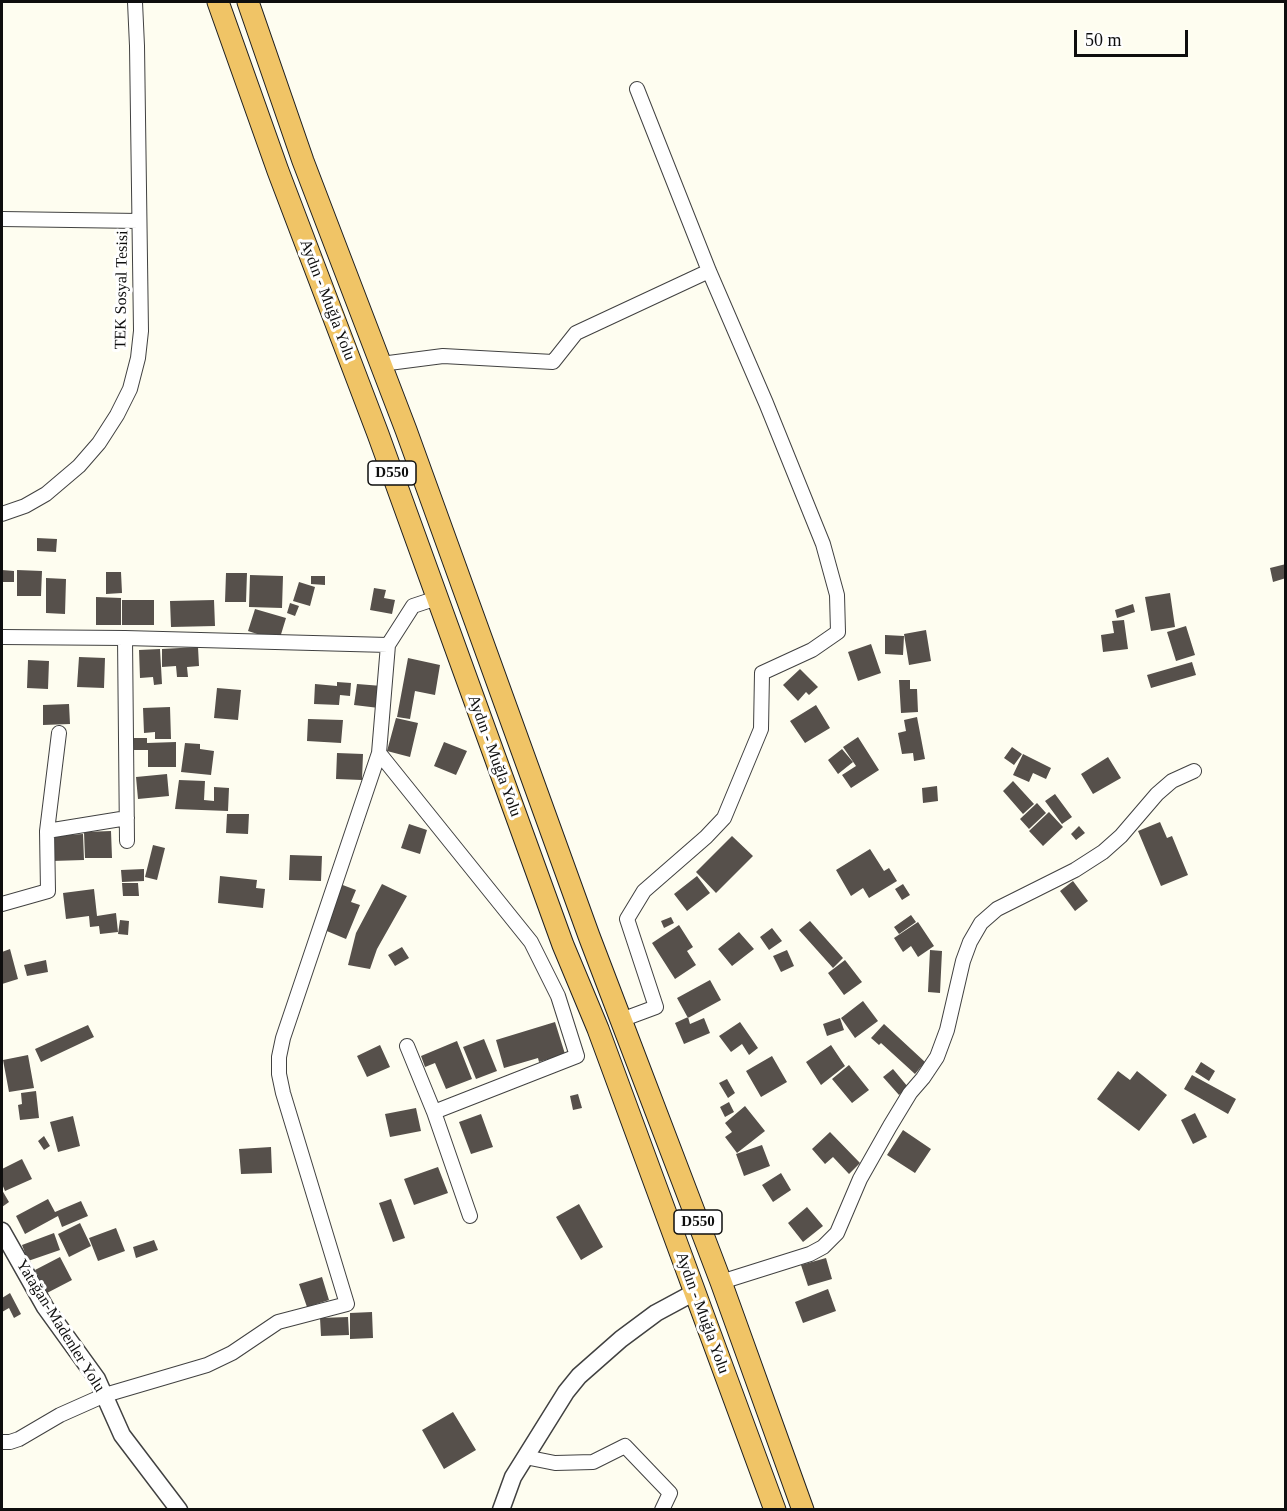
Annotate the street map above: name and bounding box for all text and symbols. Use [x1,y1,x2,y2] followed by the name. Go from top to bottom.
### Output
[1077,18,1191,56] scale bar
[1085,30,1122,50] text: 50 m
[111,230,133,350] street label: TEK Sosyal Tesisi
[295,237,359,363] street label: Aydın - Muğla Yolu
[368,461,416,485] road number: D550
[463,693,525,819] street label: Aydın - Muğla Yolu
[674,1210,722,1234] road number: D550
[671,1250,733,1376] street label: Aydın - Muğla Yolu
[11,1256,109,1396] street label: Yatağan-Madenler Yolu

